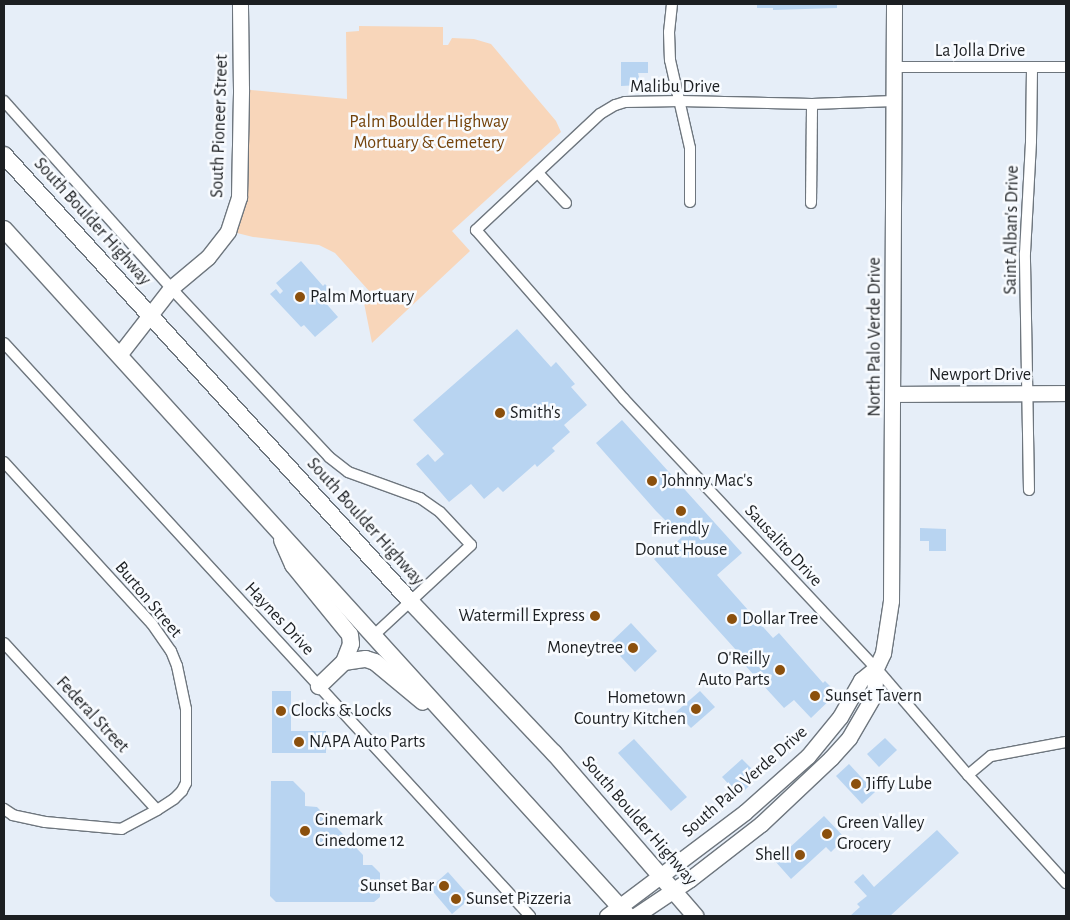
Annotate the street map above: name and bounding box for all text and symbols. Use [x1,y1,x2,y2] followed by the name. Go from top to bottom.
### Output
[935,40,1025,62] street label: La Jolla Drive
[207,54,233,198] street label: South Pioneer Street
[630,76,720,98] street label: Malibu Drive
[349,112,509,154] park label: Palm Boulder Highway Mortuary & Cemetery
[29,154,155,290] street label: South Boulder Highway
[1000,165,1024,295] street label: Saint Alban's Drive
[864,257,886,417] street label: North Palo Verde Drive
[310,286,414,308] place label: Palm Mortuary
[294,291,306,303] marker: Palm Mortuary
[929,364,1031,386] street label: Newport Drive
[510,402,561,424] place label: Smith's
[494,407,506,419] marker: Smith's
[302,454,428,590] street label: South Boulder Highway
[662,470,753,492] place label: Johnny Mac's
[646,475,658,487] marker: Johnny Mac's
[740,501,826,591] street label: Sausalito Drive
[675,505,687,517] marker: Friendly Donut House
[635,519,727,562] place label: Friendly Donut House
[110,557,186,643] street label: Burton Street
[240,578,318,660] street label: Haynes Drive
[458,605,585,627] place label: Watermill Express
[742,608,818,630] place label: Dollar Tree
[589,610,601,622] marker: Watermill Express
[726,613,738,625] marker: Dollar Tree
[547,637,623,659] place label: Moneytree
[627,642,639,654] marker: Moneytree
[698,649,770,692] place label: O'Reilly Auto Parts
[774,664,786,676] marker: O'Reilly Auto Parts
[51,672,133,758] street label: Federal Street
[825,685,922,707] place label: Sunset Tavern
[574,688,686,731] place label: Hometown Country Kitchen
[809,690,821,702] marker: Sunset Tavern
[291,700,392,722] place label: Clocks & Locks
[690,703,702,715] marker: Hometown Country Kitchen
[275,705,287,717] marker: Clocks & Locks
[678,722,812,842] street label: South Palo Verde Drive
[309,731,425,753] place label: NAPA Auto Parts
[293,736,305,748] marker: NAPA Auto Parts
[577,752,701,890] street label: South Boulder Highway
[866,773,932,795] place label: Jiffy Lube
[850,778,862,790] marker: Jiffy Lube
[315,810,404,852] place label: Cinemark Cinedome 12
[837,813,924,856] place label: Green Valley Grocery
[299,825,311,837] marker: Cinemark Cinedome 12
[821,828,833,840] marker: Green Valley Grocery
[755,844,790,866] place label: Shell
[794,849,806,861] marker: Shell
[360,875,434,897] place label: Sunset Bar
[438,880,450,892] marker: Sunset Bar
[466,888,572,910] place label: Sunset Pizzeria
[450,893,462,905] marker: Sunset Pizzeria

